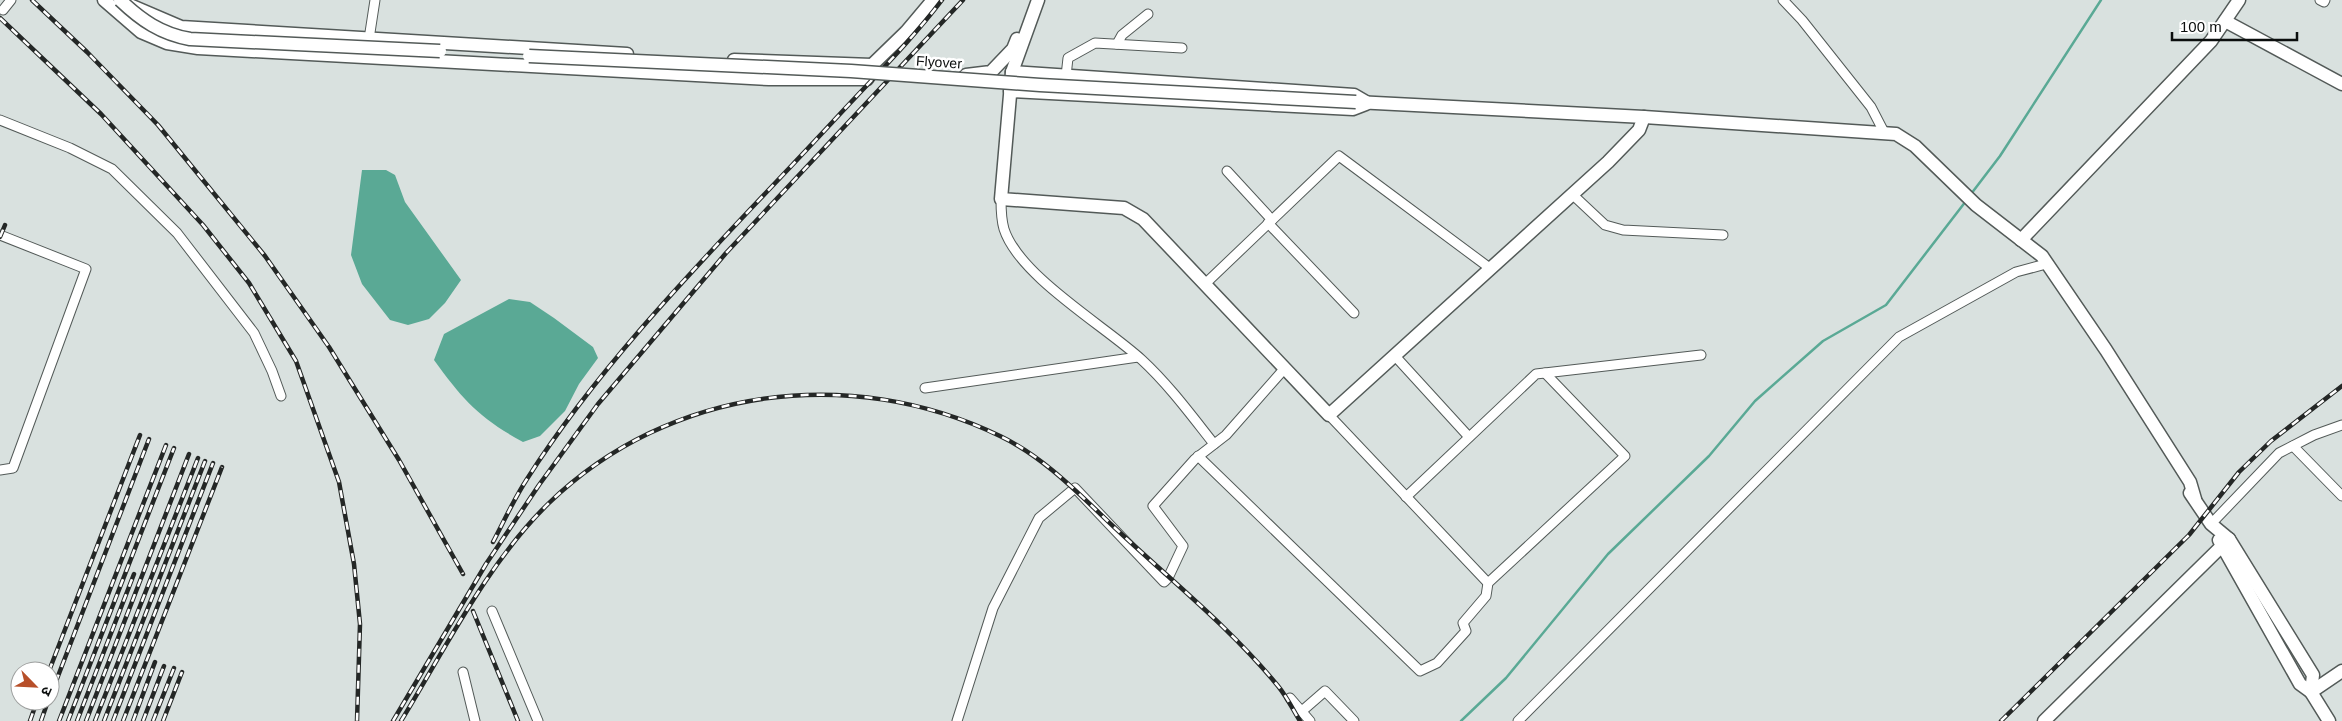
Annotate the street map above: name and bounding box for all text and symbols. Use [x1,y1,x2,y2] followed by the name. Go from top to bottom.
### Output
[2172,10,2297,42] scale bar
[2180,18,2222,35] text: 100 m
[916,52,963,72] street label: Flyover
[10,661,60,711] north arrow
[38,684,56,699] text: उ

